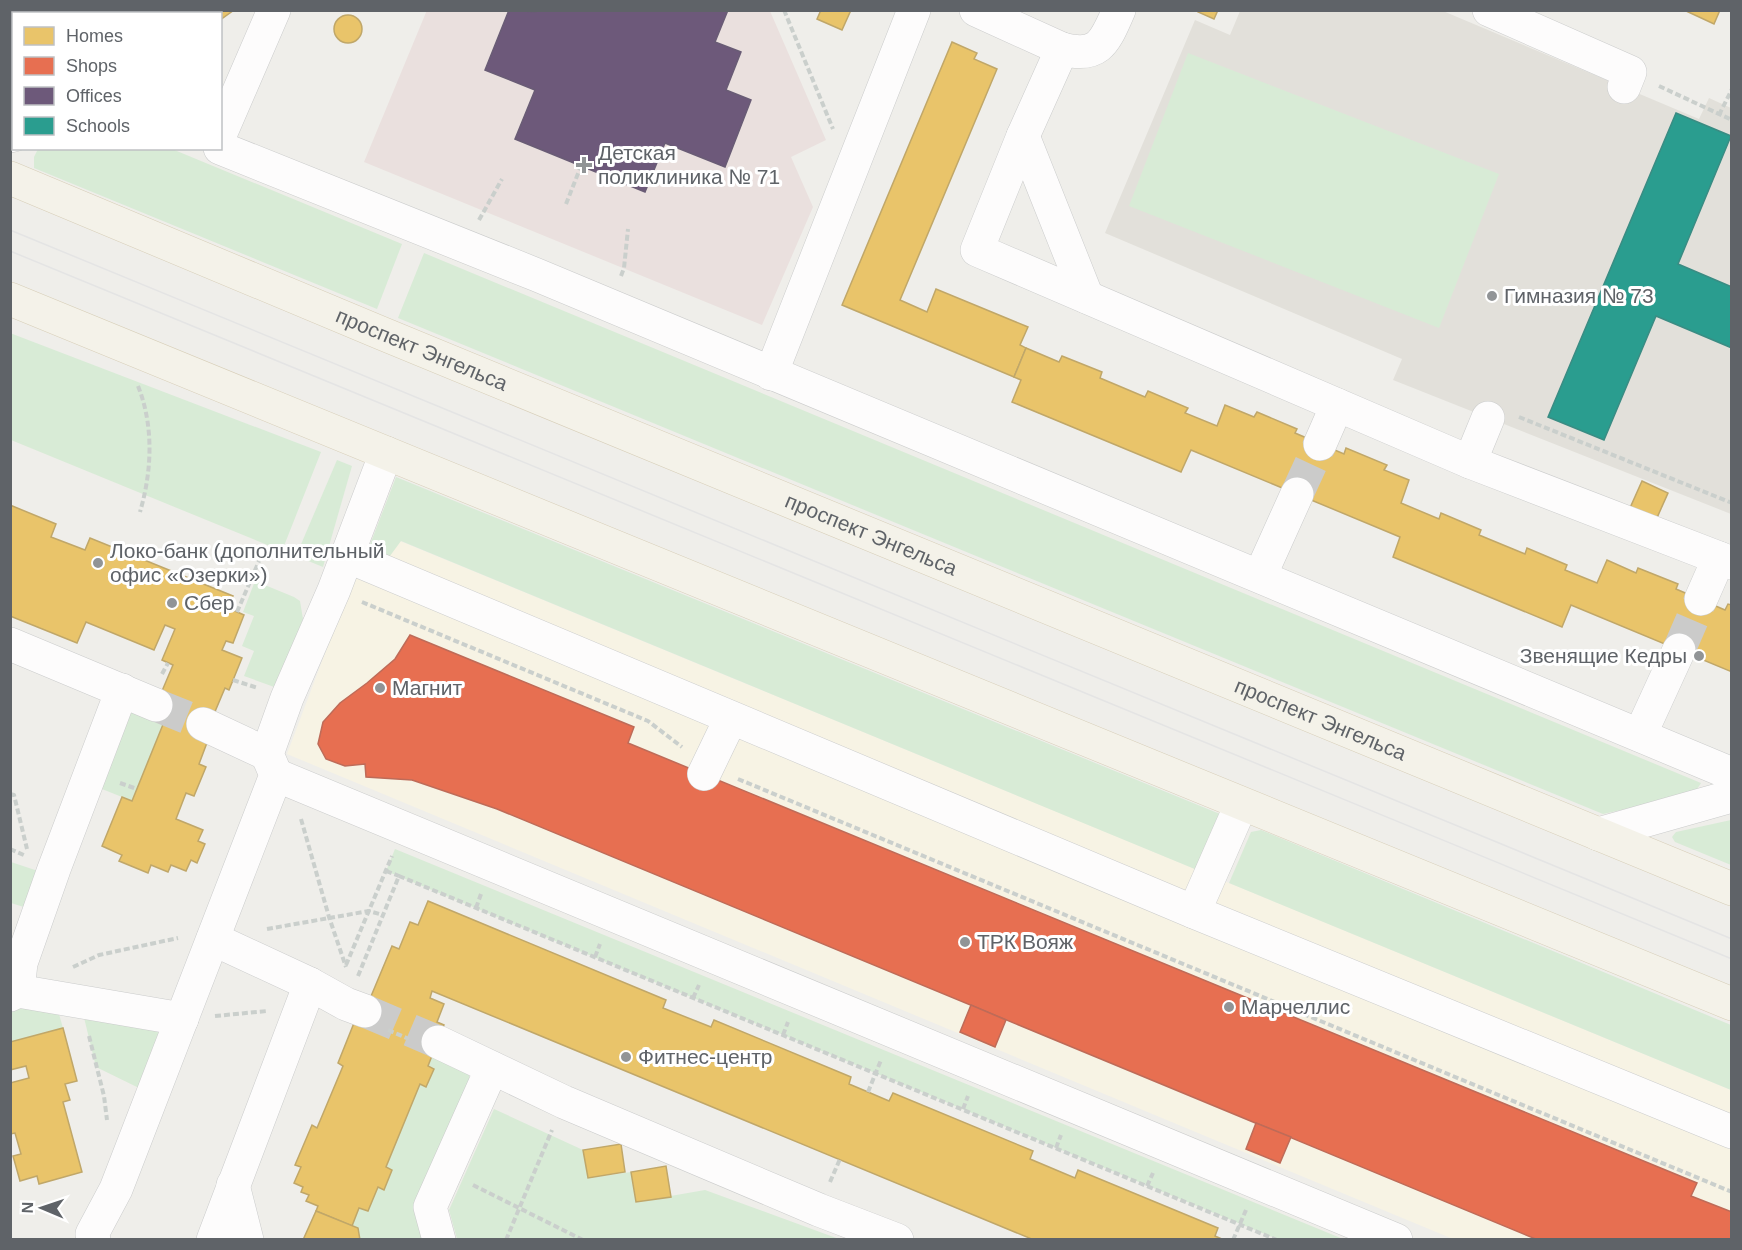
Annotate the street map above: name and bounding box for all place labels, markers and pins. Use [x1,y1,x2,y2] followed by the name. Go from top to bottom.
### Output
[598,141,780,188] place label: Детская поликлиника № 71
[575,156,593,174] marker: Детская поликлиника № 71
[1504,284,1654,307] place label: Гимназия № 73
[1485,289,1499,303] marker: Гимназия № 73
[110,539,384,586] place label: Локо-банк (дополнительный офис «Озерки»)
[91,556,105,570] marker: Локо-банк (дополнительный офис «Озерки»)
[184,591,234,614] place label: Сбер
[165,596,179,610] marker: Сбер
[1520,644,1687,667] place label: Звенящие Кедры
[1692,649,1706,663] marker: Звенящие Кедры
[392,676,462,699] place label: Магнит
[373,681,387,695] marker: Магнит
[977,930,1073,953] place label: ТРК Вояж
[958,935,972,949] marker: ТРК Вояж
[1241,995,1350,1018] place label: Марчеллис
[1222,1000,1236,1014] marker: Марчеллис
[638,1045,772,1068] place label: Фитнес-центр
[619,1050,633,1064] marker: Фитнес-центр

